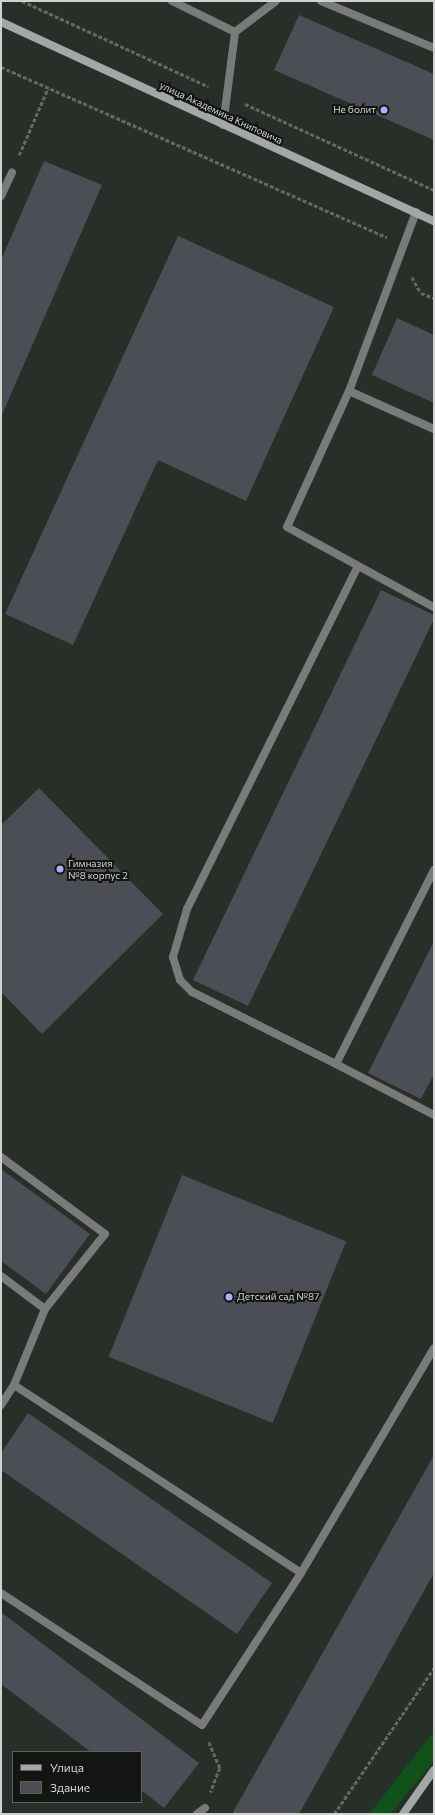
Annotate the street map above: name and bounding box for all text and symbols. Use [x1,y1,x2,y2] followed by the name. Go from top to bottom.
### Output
[158,79,284,147] street label: улица Академика Книповича
[333,104,376,116] place label: Не болит
[379,105,389,115] marker: Не болит
[68,857,128,880] place label: Гимназия №8 корпус 2
[55,864,65,874] marker: Гимназия №8 корпус 2
[237,1291,319,1303] place label: Детский сад №87
[224,1292,234,1302] marker: Детский сад №87
[12,1751,142,1803] legend
[50,1760,84,1774] text: Улица
[50,1780,90,1794] text: Здание

